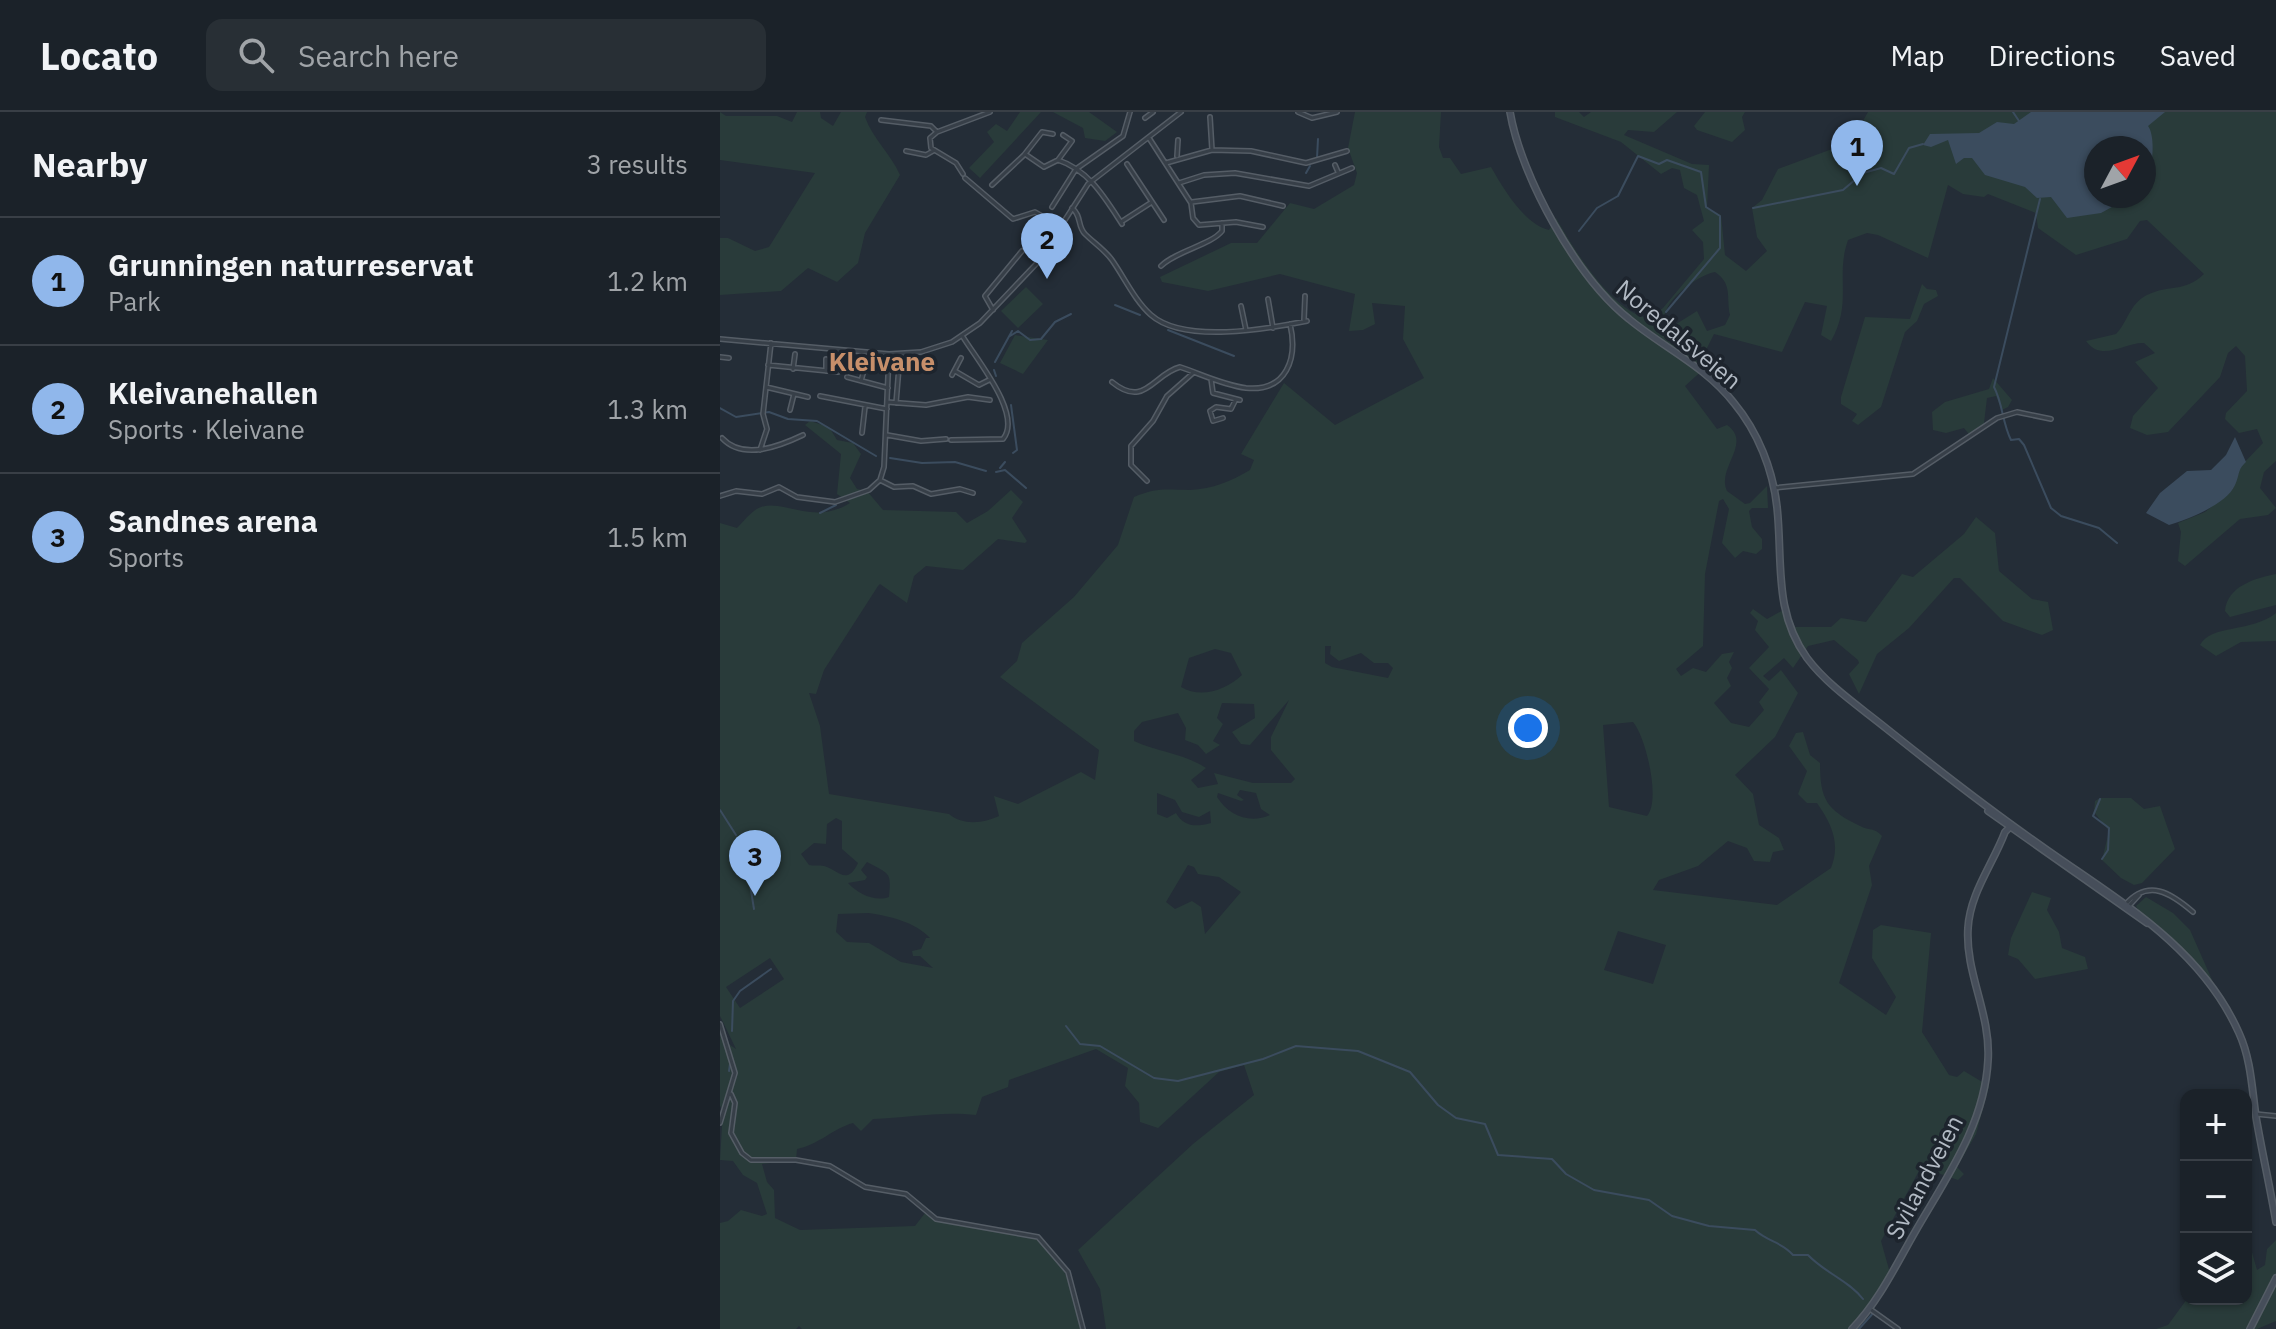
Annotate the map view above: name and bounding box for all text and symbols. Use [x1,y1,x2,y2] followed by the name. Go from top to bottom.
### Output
[206,19,766,91] search box
[40,31,158,80] text: Locato
[234,33,278,77] icon: search
[298,36,459,75] text: Search here
[1890,37,1944,74] text: Map
[1988,37,2116,74] text: Directions
[2160,37,2236,74] text: Saved
[1831,120,1883,186] pin: 1
[2084,136,2156,208] north arrow
[32,142,147,186] text: Nearby
[586,147,688,181] text: 3 results
[1021,213,1073,279] pin: 2
[108,245,474,284] text: Grunningen naturreservat
[50,264,66,298] text: 1
[607,264,688,298] text: 1.2 km
[1610,272,1748,396] street label: Noredalsveien
[108,284,161,318] text: Park
[829,344,935,378] district label: Kleivane
[108,373,318,412] text: Kleivanehallen
[50,392,66,426] text: 2
[607,392,688,426] text: 1.3 km
[108,412,305,446] text: Sports · Kleivane
[108,501,318,540] text: Sandnes arena
[50,520,66,554] text: 3
[607,520,688,554] text: 1.5 km
[108,540,184,574] text: Sports
[1508,708,1548,748] your location
[729,830,781,896] pin: 3
[2180,1089,2252,1305] map controls
[2180,1089,2252,1161] button: +
[1878,1109,1970,1245] street label: Svilandveien
[2180,1161,2252,1233] button: −
[2180,1233,2252,1305] button: layers

